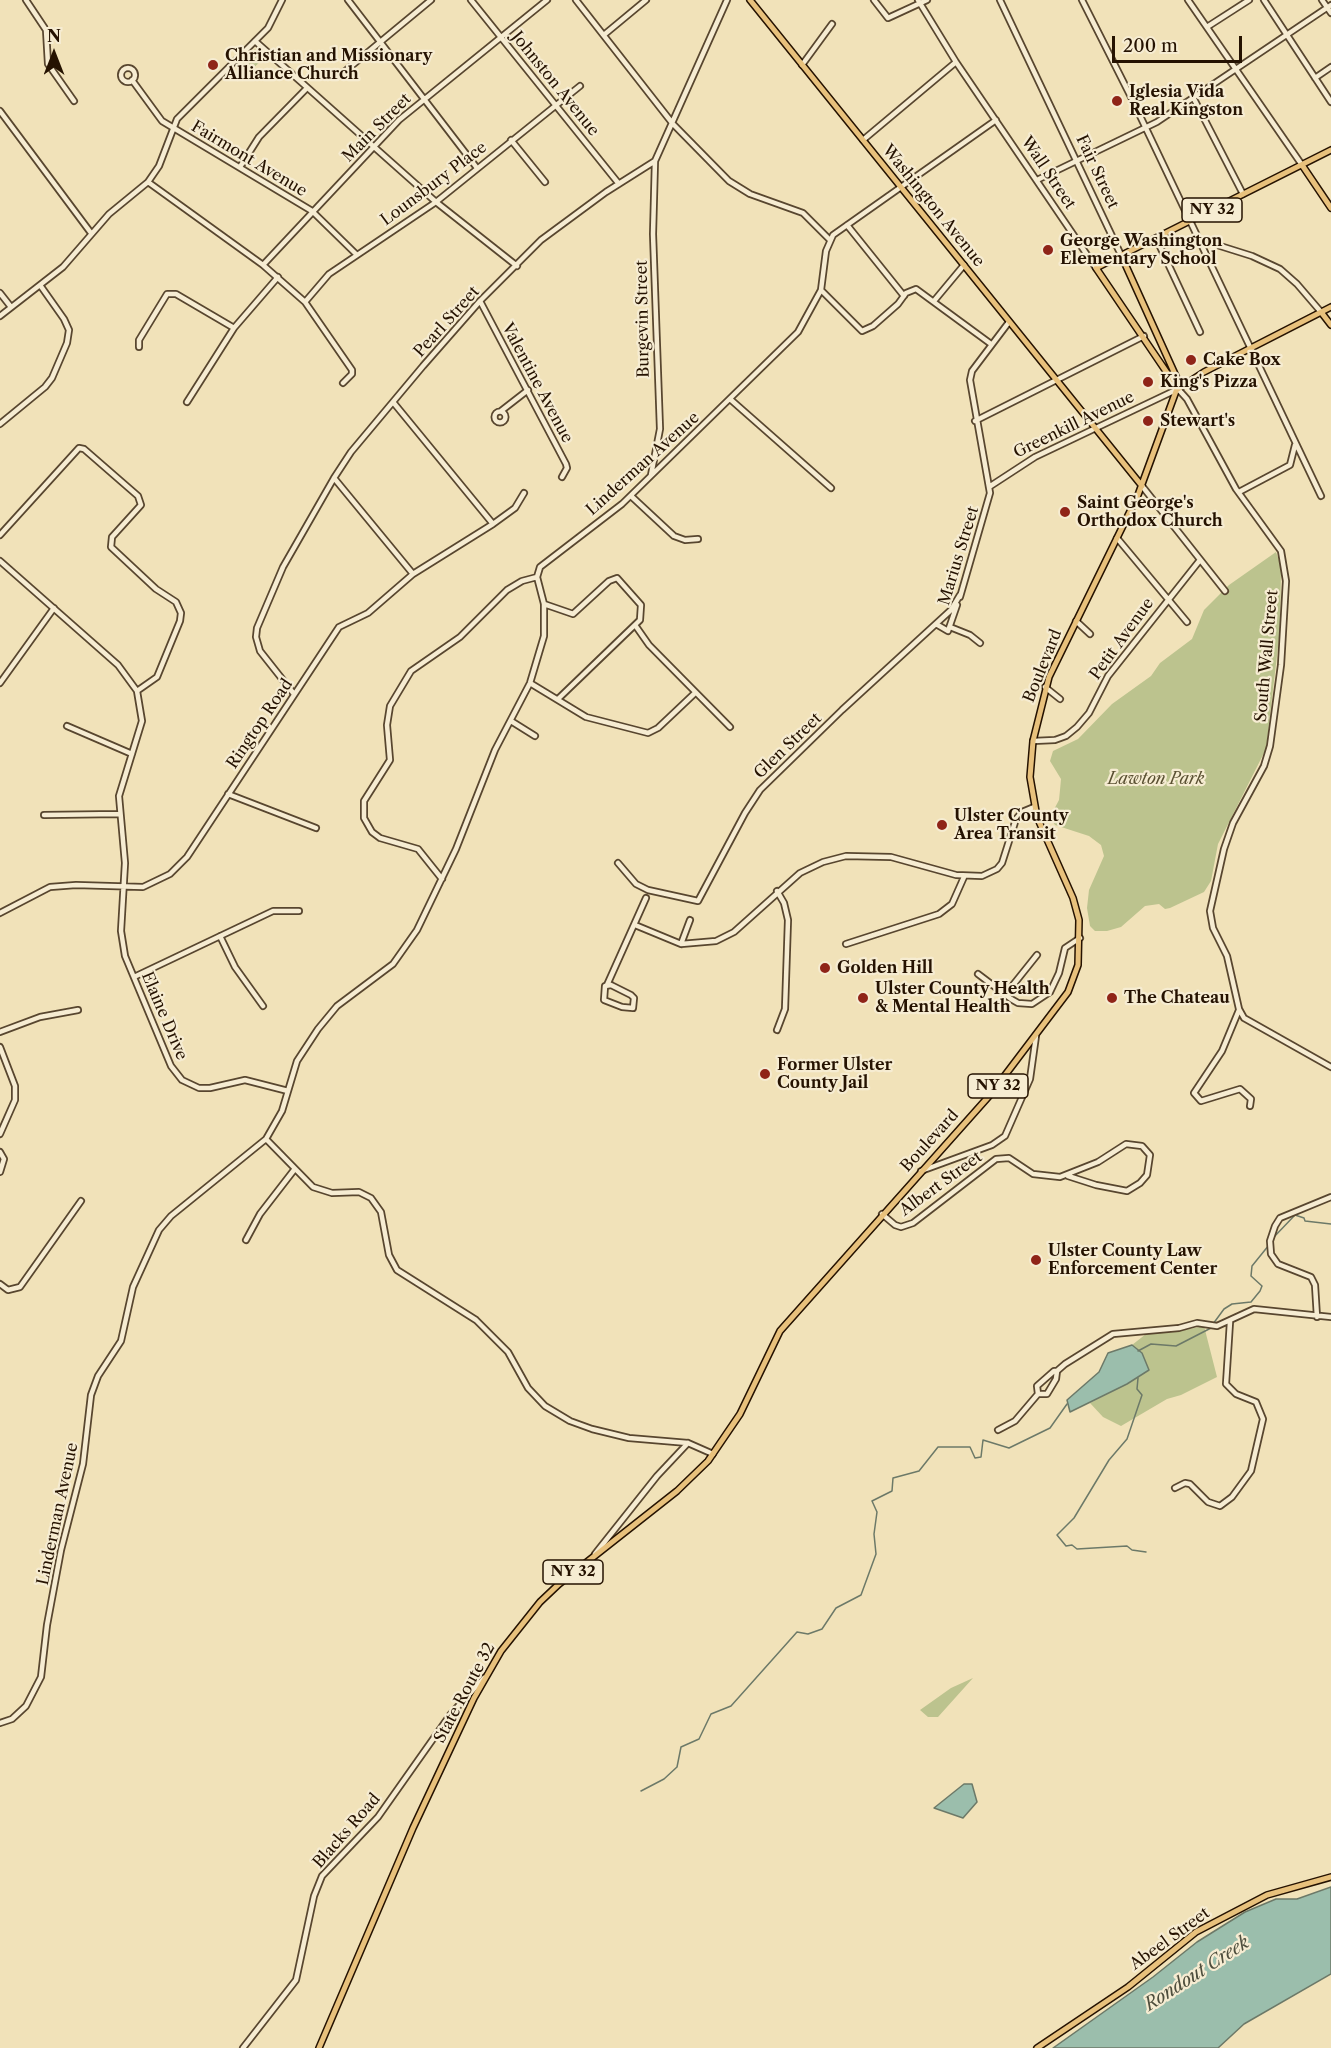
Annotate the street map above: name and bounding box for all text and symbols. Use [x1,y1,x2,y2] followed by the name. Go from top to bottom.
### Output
[24,24,84,84] north arrow
[1115,24,1246,62] scale bar
[47,26,61,46] text: N
[507,28,603,140] street label: Johnston Avenue
[1123,35,1178,57] text: 200 m
[225,46,432,84] place label: Christian and Missionary Alliance Church
[206,58,220,72] marker: Christian and Missionary Alliance Church
[1129,82,1243,120] place label: Iglesia Vida Real Kingston
[339,90,415,166] street label: Main Street
[1110,94,1124,108] marker: Iglesia Vida Real Kingston
[188,117,310,201] street label: Fairmont Avenue
[1072,132,1122,212] street label: Fair Street
[1017,133,1079,213] street label: Wall Street
[377,138,491,230] street label: Lounsbury Place
[878,141,988,271] street label: Washington Avenue
[1182,198,1242,222] road number: NY 32
[1060,231,1223,269] place label: George Washington Elementary School
[1041,243,1055,257] marker: George Washington Elementary School
[632,260,654,378] street label: Burgevin Street
[410,283,484,361] street label: Pearl Street
[497,320,577,446] street label: Valentine Avenue
[1203,350,1281,370] place label: Cake Box
[1184,353,1198,367] marker: Cake Box
[1160,372,1258,392] place label: King's Pizza
[1141,375,1155,389] marker: King's Pizza
[1010,387,1138,463] street label: Greenkill Avenue
[583,408,703,520] street label: Linderman Avenue
[1160,411,1235,431] place label: Stewart's
[1141,414,1155,428] marker: Stewart's
[1077,493,1223,531] place label: Saint George's Orthodox Church
[935,504,983,608] street label: Marius Street
[1058,505,1072,519] marker: Saint George's Orthodox Church
[1252,589,1282,723] street label: South Wall Street
[1086,594,1158,684] street label: Petit Avenue
[1020,627,1066,705] street label: Boulevard
[223,675,297,773] street label: Ringtop Road
[750,709,826,783] street label: Glen Street
[1108,769,1204,789] park label: Lawton Park
[954,806,1069,844] place label: Ulster County Area Transit
[935,818,949,832] marker: Ulster County Area Transit
[837,958,933,978] place label: Golden Hill
[818,961,832,975] marker: Golden Hill
[137,969,191,1063] street label: Elaine Drive
[875,979,1050,1017] place label: Ulster County Health & Mental Health
[1124,988,1230,1008] place label: The Chateau
[856,991,870,1005] marker: Ulster County Health & Mental Health
[1105,991,1119,1005] marker: The Chateau
[777,1055,892,1093] place label: Former Ulster County Jail
[758,1067,772,1081] marker: Former Ulster County Jail
[968,1074,1028,1098] road number: NY 32
[897,1106,963,1176] street label: Boulevard
[896,1148,986,1220] street label: Albert Street
[1048,1241,1217,1279] place label: Ulster County Law Enforcement Center
[1029,1253,1043,1267] marker: Ulster County Law Enforcement Center
[34,1441,82,1587] street label: Linderman Avenue
[543,1560,603,1584] road number: NY 32
[431,1640,499,1746] street label: State Route 32
[309,1790,385,1872] street label: Blacks Road
[1126,1904,1214,1974] street label: Abeel Street
[1140,1932,1254,2016] water label: Rondout Creek

